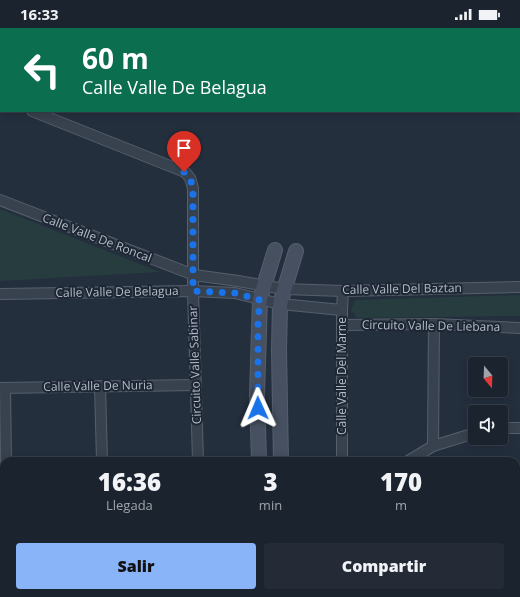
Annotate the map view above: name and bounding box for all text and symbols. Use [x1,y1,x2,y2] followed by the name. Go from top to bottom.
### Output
[20,4,59,24] text: 16:33
[82,39,149,77] text: 60 m
[16,44,68,96] icon: left
[82,75,267,99] text: Calle Valle De Belagua
[167,131,201,172] pin
[173,137,195,159] icon: arrive
[40,209,154,266] street label: Calle Valle De Roncal
[342,279,462,298] street label: Calle Valle Del Baztan
[55,282,179,301] street label: Calle Valle De Belagua
[184,305,205,425] street label: Circuito Valle Sabinar
[362,316,500,335] street label: Circuito Valle De Liebana
[333,317,350,435] street label: Calle Valle Del Marne
[468,357,508,397] north arrow
[468,357,508,445] map controls
[43,376,153,395] street label: Calle Valle De Nuria
[237,387,279,429] position arrow
[468,405,508,445] button: sound
[98,465,161,498] text: 16:36
[263,465,278,498] text: 3
[380,465,422,498] text: 170
[106,496,153,514] text: Llegada
[259,496,282,514] text: min
[395,496,407,514] text: m
[16,543,256,589] button: Salir
[264,543,504,589] button: Compartir

